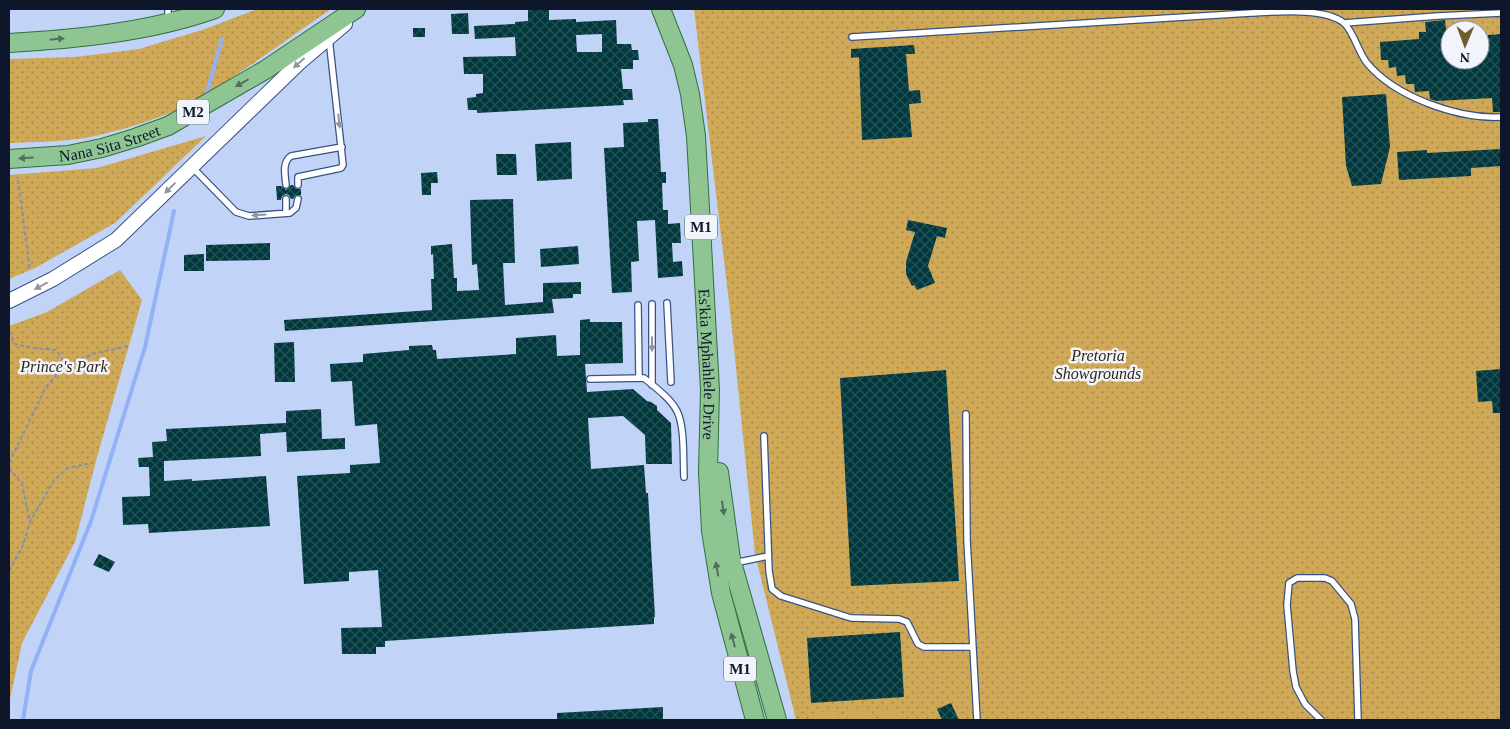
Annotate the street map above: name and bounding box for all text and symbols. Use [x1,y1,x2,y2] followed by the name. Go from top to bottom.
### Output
[1440,20,1490,70] north arrow
[50,35,66,43] one-way arrow
[1460,50,1470,65] text: N
[293,57,305,69] one-way arrow
[236,79,249,88] one-way arrow
[177,100,209,124] road number: M2
[335,114,343,130] one-way arrow
[58,121,163,164] street label: Nana Sita Street
[17,154,33,162] one-way arrow
[164,182,176,194] one-way arrow
[251,211,267,219] one-way arrow
[685,214,717,240] road number: M1
[34,282,48,290] one-way arrow
[696,288,719,440] street label: Es'kia Mphahlele Drive
[648,337,656,353] one-way arrow
[1055,347,1141,383] park label: Pretoria Showgrounds
[19,358,109,375] park label: Prince's Park
[720,500,728,516] one-way arrow
[712,561,720,577] one-way arrow
[728,632,736,647] one-way arrow
[724,656,756,682] road number: M1

